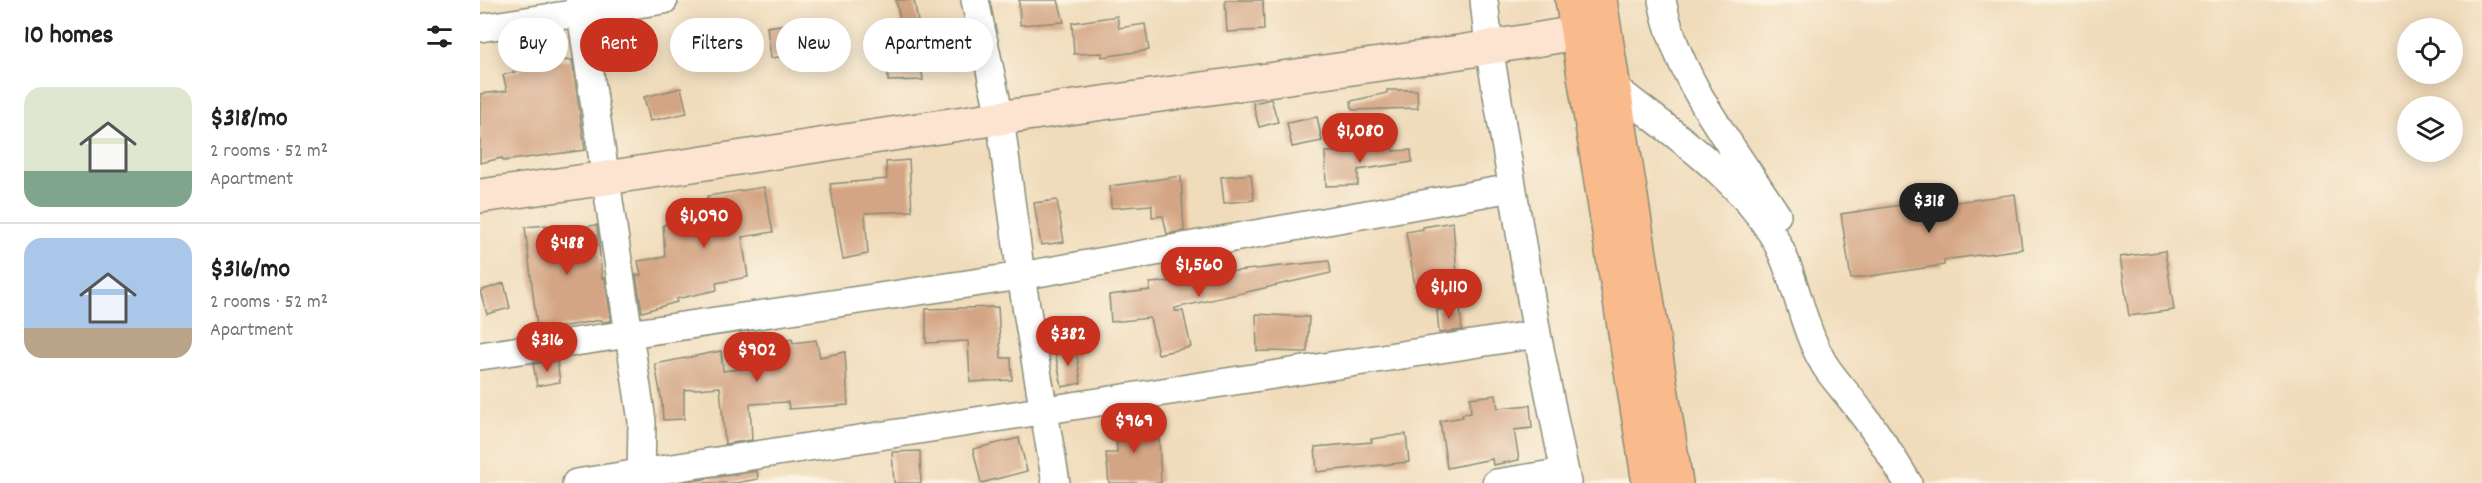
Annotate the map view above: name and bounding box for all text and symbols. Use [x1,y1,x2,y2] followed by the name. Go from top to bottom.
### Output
[24,18,114,55] text: 10 homes
[498,18,568,72] chip: Buy
[580,18,658,72] chip: Rent
[670,18,764,72] chip: Filters
[776,18,851,72] chip: New
[863,18,993,72] chip: Apartment
[2397,18,2463,162] map controls
[2397,18,2463,84] button: locate
[423,20,456,53] icon: filters
[2397,96,2463,162] button: layers
[210,101,288,138] text: $318/mo
[72,111,144,183] icon: home
[1311,113,1409,164] pin: $1,080
[1336,118,1384,146] text: $1,080
[210,138,328,166] text: 2 rooms · 52 m²
[210,166,293,194] text: Apartment
[1893,183,1965,234] pin: $318
[1913,188,1945,216] text: $318
[655,198,753,249] pin: $1,090
[679,203,729,231] text: $1,090
[531,225,603,276] pin: $488
[550,230,584,258] text: $488
[1150,247,1248,298] pin: $1,560
[210,252,290,289] text: $316/mo
[1175,252,1223,280] text: $1,560
[72,262,144,334] icon: home
[1400,269,1498,320] pin: $1,110
[1430,274,1468,302] text: $1,110
[210,289,328,317] text: 2 rooms · 52 m²
[1032,316,1104,367] pin: $382
[210,317,293,345] text: Apartment
[1050,321,1086,349] text: $382
[511,322,583,373] pin: $316
[530,327,564,355] text: $316
[721,332,793,383] pin: $902
[738,337,776,365] text: $902
[1098,403,1170,454] pin: $969
[1115,408,1153,436] text: $969

